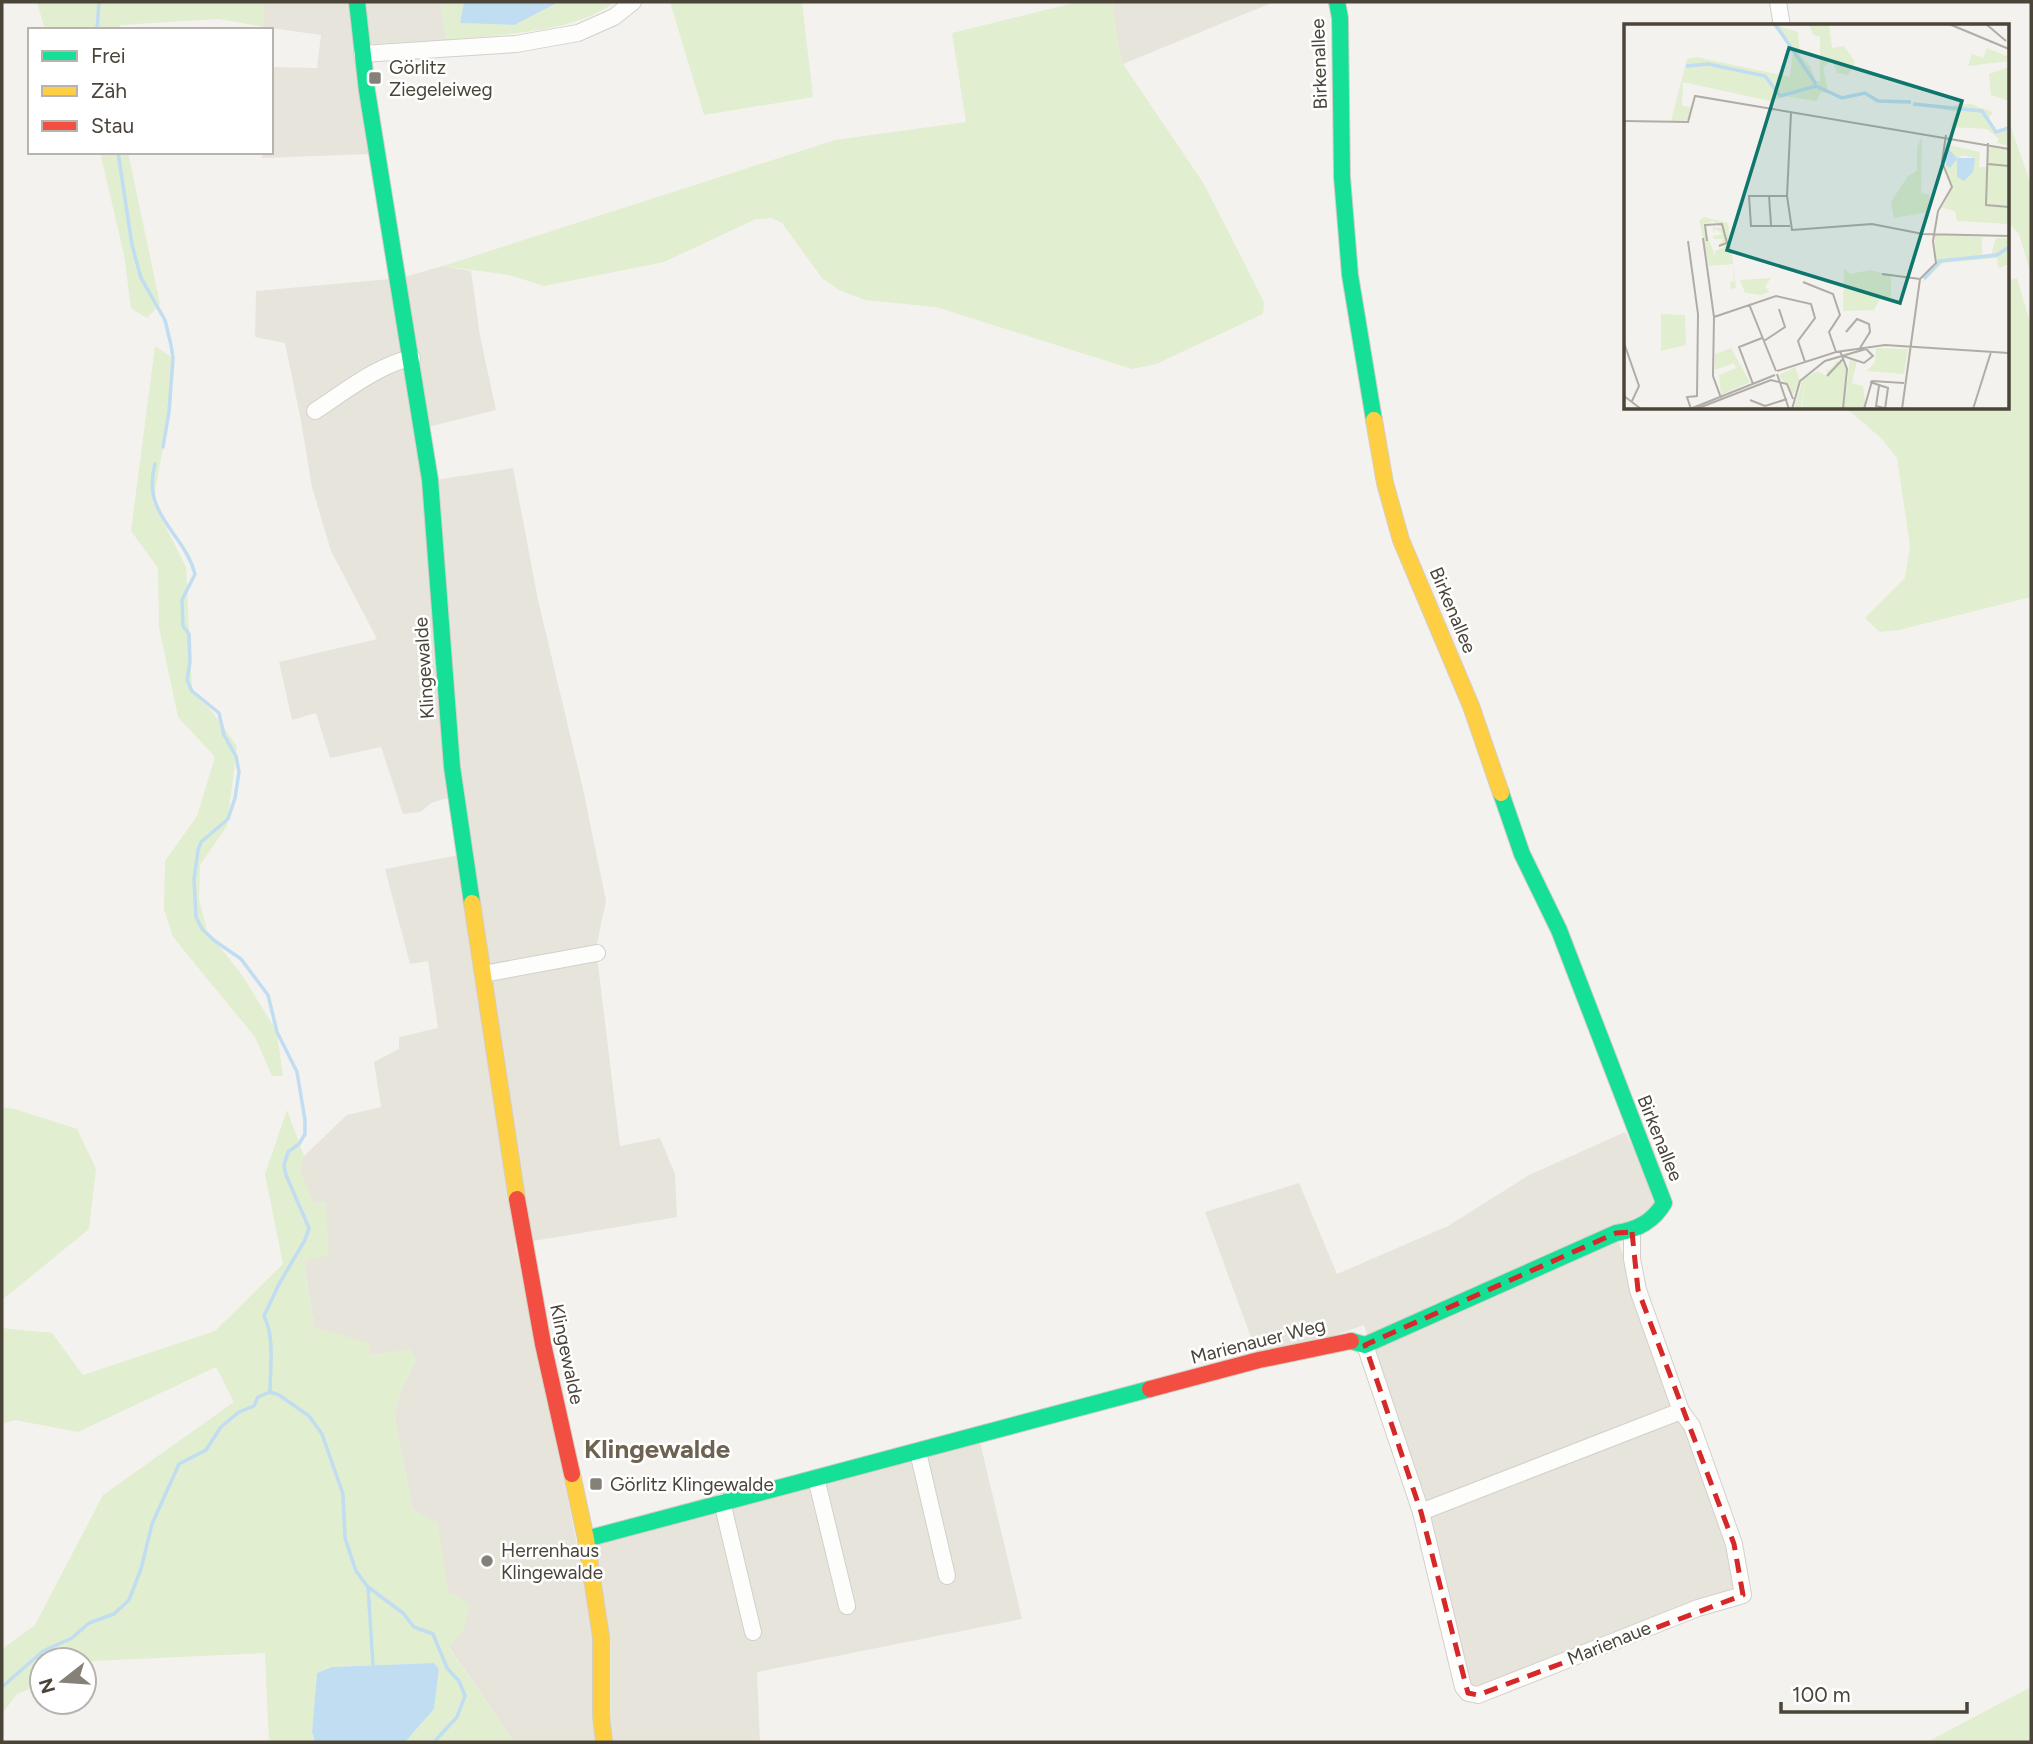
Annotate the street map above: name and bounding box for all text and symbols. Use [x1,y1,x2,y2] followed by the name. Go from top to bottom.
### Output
[1306,18,1332,110] street label: Birkenallee
[1624,24,2008,410] inset map
[28,28,273,154] legend
[91,43,126,68] text: Frei
[389,56,493,101] place label: Görlitz Ziegeleiweg
[367,70,383,86] marker: Görlitz Ziegeleiweg
[91,78,127,103] text: Zäh
[91,113,134,138] text: Stau
[1425,564,1481,656] street label: Birkenallee
[409,616,439,720] street label: Klingewalde
[1632,1091,1688,1185] street label: Birkenallee
[545,1302,589,1406] street label: Klingewalde
[1188,1313,1328,1369] street label: Marienauer Weg
[584,1433,730,1465] district label: Klingewalde
[610,1473,774,1496] place label: Görlitz Klingewalde
[588,1476,604,1492] marker: Görlitz Klingewalde
[501,1539,603,1584] place label: Herrenhaus Klingewalde
[479,1553,495,1569] marker: Herrenhaus Klingewalde
[1564,1616,1654,1670] street label: Marienaue
[28,1646,98,1716] north arrow
[1781,1670,1966,1714] scale bar
[34,1675,60,1696] text: N
[1792,1682,1851,1707] text: 100 m

